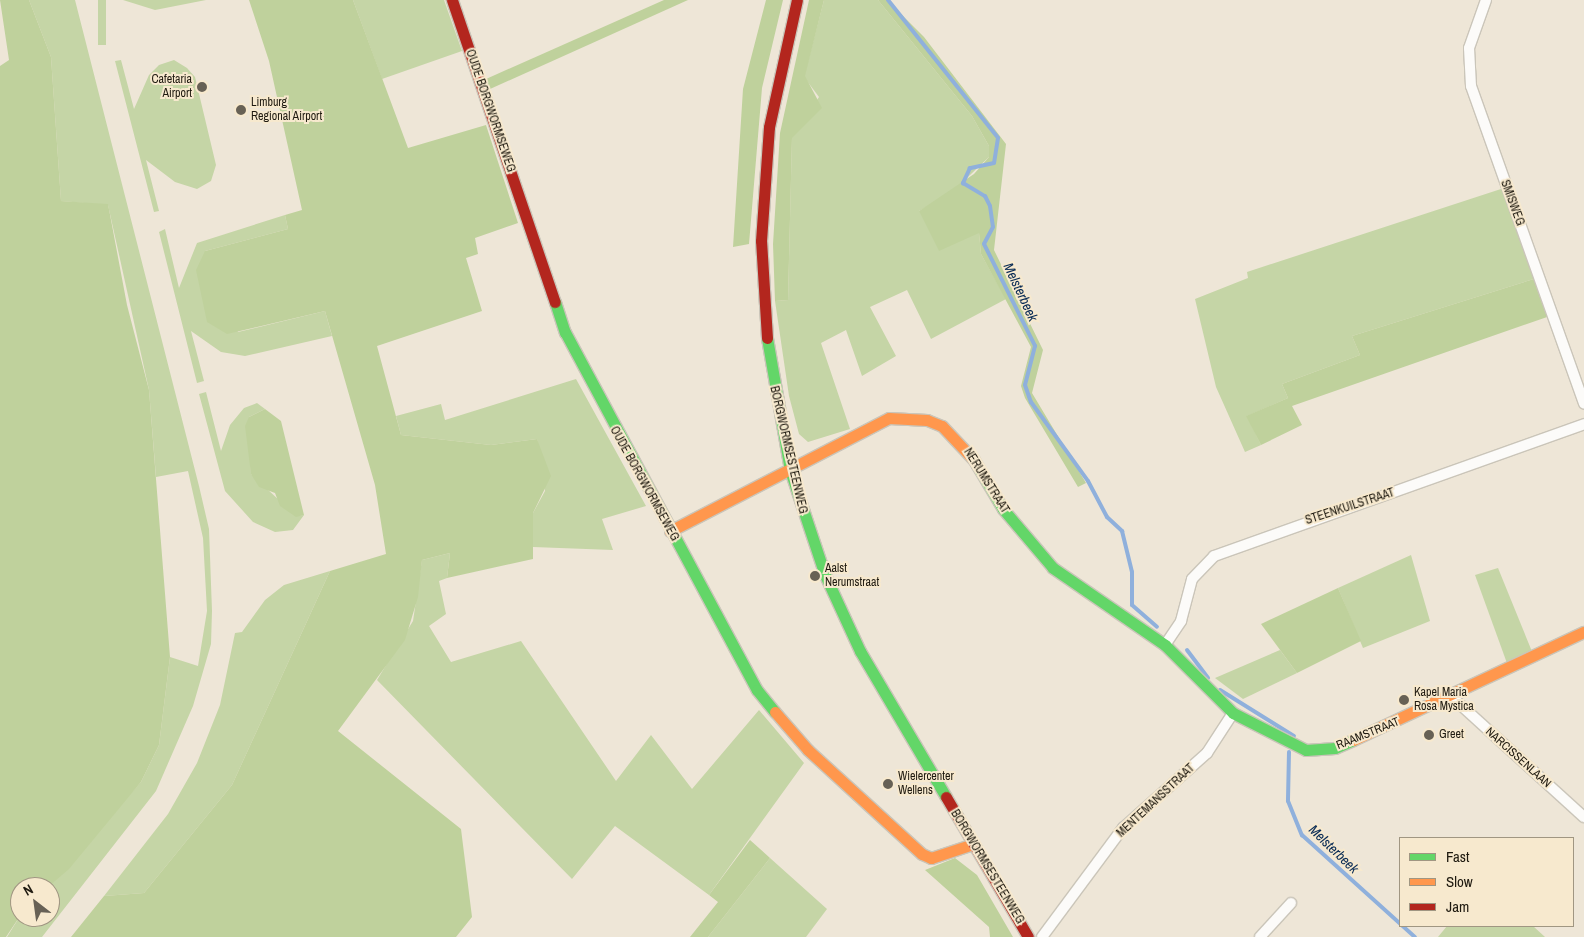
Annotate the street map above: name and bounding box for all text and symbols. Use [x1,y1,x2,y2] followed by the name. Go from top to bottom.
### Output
[462,48,518,174] street label: OUDE BORGWORMSEWEG
[152,73,192,101] place label: Cafetaria Airport
[196,81,208,93] marker: Cafetaria Airport
[251,96,323,124] place label: Limburg Regional Airport
[235,104,247,116] marker: Limburg Regional Airport
[1497,178,1527,228] street label: SMISWEG
[1000,260,1042,324] water label: Melsterbeek
[766,385,810,515] street label: BORGWORMSESTEENWEG
[606,424,682,544] street label: OUDE BORGWORMSEWEG
[960,446,1012,516] street label: NERUMSTRAAT
[1304,486,1396,528] street label: STEENKUILSTRAAT
[825,562,879,590] place label: Aalst Nerumstraat
[809,570,821,582] marker: Aalst Nerumstraat
[1414,686,1474,714] place label: Kapel Maria Rosa Mystica
[1398,694,1410,706] marker: Kapel Maria Rosa Mystica
[1334,715,1402,753] street label: RAAMSTRAAT
[1482,725,1554,791] street label: NARCISSENLAAN
[1439,728,1464,742] place label: Greet
[1423,729,1435,741] marker: Greet
[1114,761,1198,841] street label: MENTEMANSSTRAAT
[898,770,954,798] place label: Wielercenter Wellens
[882,778,894,790] marker: Wielercenter Wellens
[947,807,1027,927] street label: BORGWORMSESTEENWEG
[1306,821,1362,877] water label: Melsterbeek
[1399,837,1574,927] legend
[1446,846,1469,867] text: Fast
[1446,871,1473,892] text: Slow
[10,877,60,927] north arrow
[20,880,36,900] text: N
[1446,896,1469,917] text: Jam

